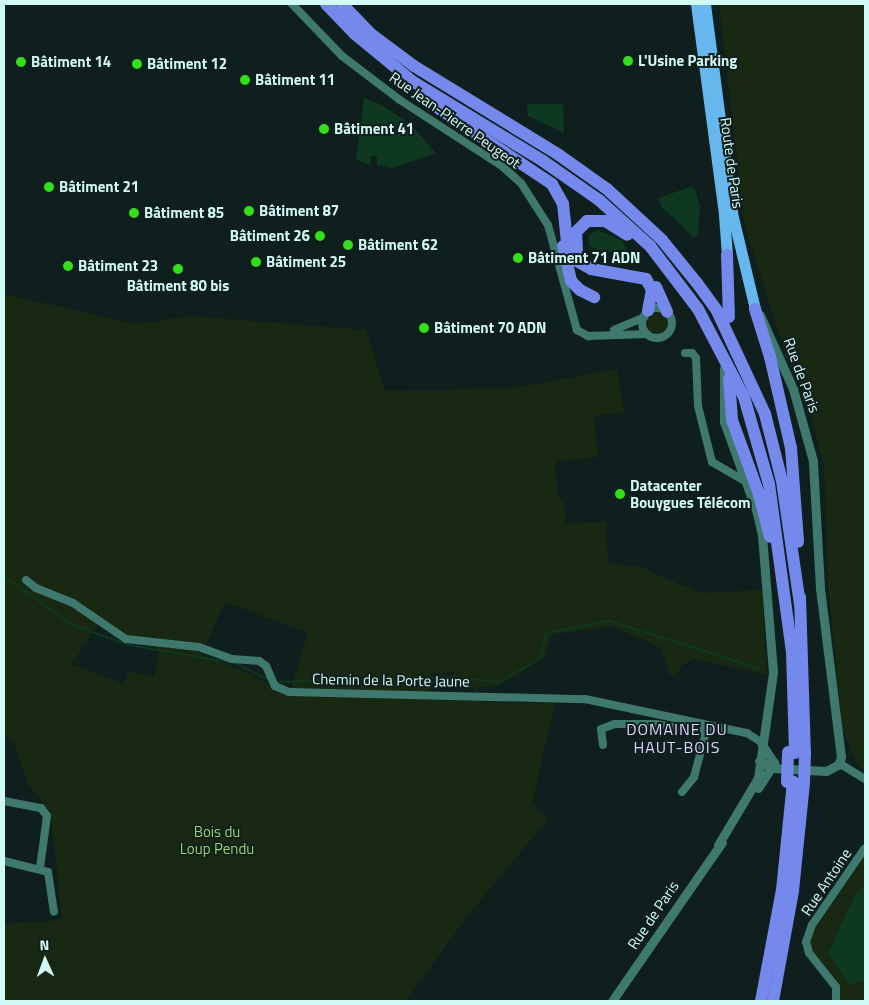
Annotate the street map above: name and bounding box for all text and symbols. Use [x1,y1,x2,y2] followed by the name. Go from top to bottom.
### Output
[638,52,737,70] place label: L'Usine Parking
[31,53,111,71] place label: Bâtiment 14
[147,55,227,73] place label: Bâtiment 12
[622,55,634,67] marker: L'Usine Parking
[15,56,27,68] marker: Bâtiment 14
[131,58,143,70] marker: Bâtiment 12
[386,68,524,172] street label: Rue Jean-Pierre Peugeot
[255,71,335,89] place label: Bâtiment 11
[239,74,251,86] marker: Bâtiment 11
[717,116,747,210] street label: Route de Paris
[334,120,414,138] place label: Bâtiment 41
[318,123,330,135] marker: Bâtiment 41
[59,178,139,196] place label: Bâtiment 21
[43,181,55,193] marker: Bâtiment 21
[259,202,339,220] place label: Bâtiment 87
[144,204,224,222] place label: Bâtiment 85
[243,205,255,217] marker: Bâtiment 87
[128,207,140,219] marker: Bâtiment 85
[230,227,310,245] place label: Bâtiment 26
[314,230,326,242] marker: Bâtiment 26
[358,236,438,254] place label: Bâtiment 62
[342,239,354,251] marker: Bâtiment 62
[528,249,641,267] place label: Bâtiment 71 ADN
[512,252,524,264] marker: Bâtiment 71 ADN
[266,253,346,271] place label: Bâtiment 25
[250,256,262,268] marker: Bâtiment 25
[78,257,158,275] place label: Bâtiment 23
[62,260,74,272] marker: Bâtiment 23
[172,263,184,275] marker: Bâtiment 80 bis
[127,277,229,295] place label: Bâtiment 80 bis
[434,319,547,337] place label: Bâtiment 70 ADN
[418,322,430,334] marker: Bâtiment 70 ADN
[780,335,824,415] street label: Rue de Paris
[630,476,751,511] place label: Datacenter Bouygues Télécom
[614,488,626,500] marker: Datacenter Bouygues Télécom
[312,670,470,690] street label: Chemin de la Porte Jaune
[625,719,729,757] district label: DOMAINE DU HAUT-BOIS
[180,822,254,857] park label: Bois du Loup Pendu
[797,845,855,919] street label: Rue Antoine
[624,877,682,953] street label: Rue de Paris
[39,934,50,955] text: N
[20,935,70,985] north arrow

